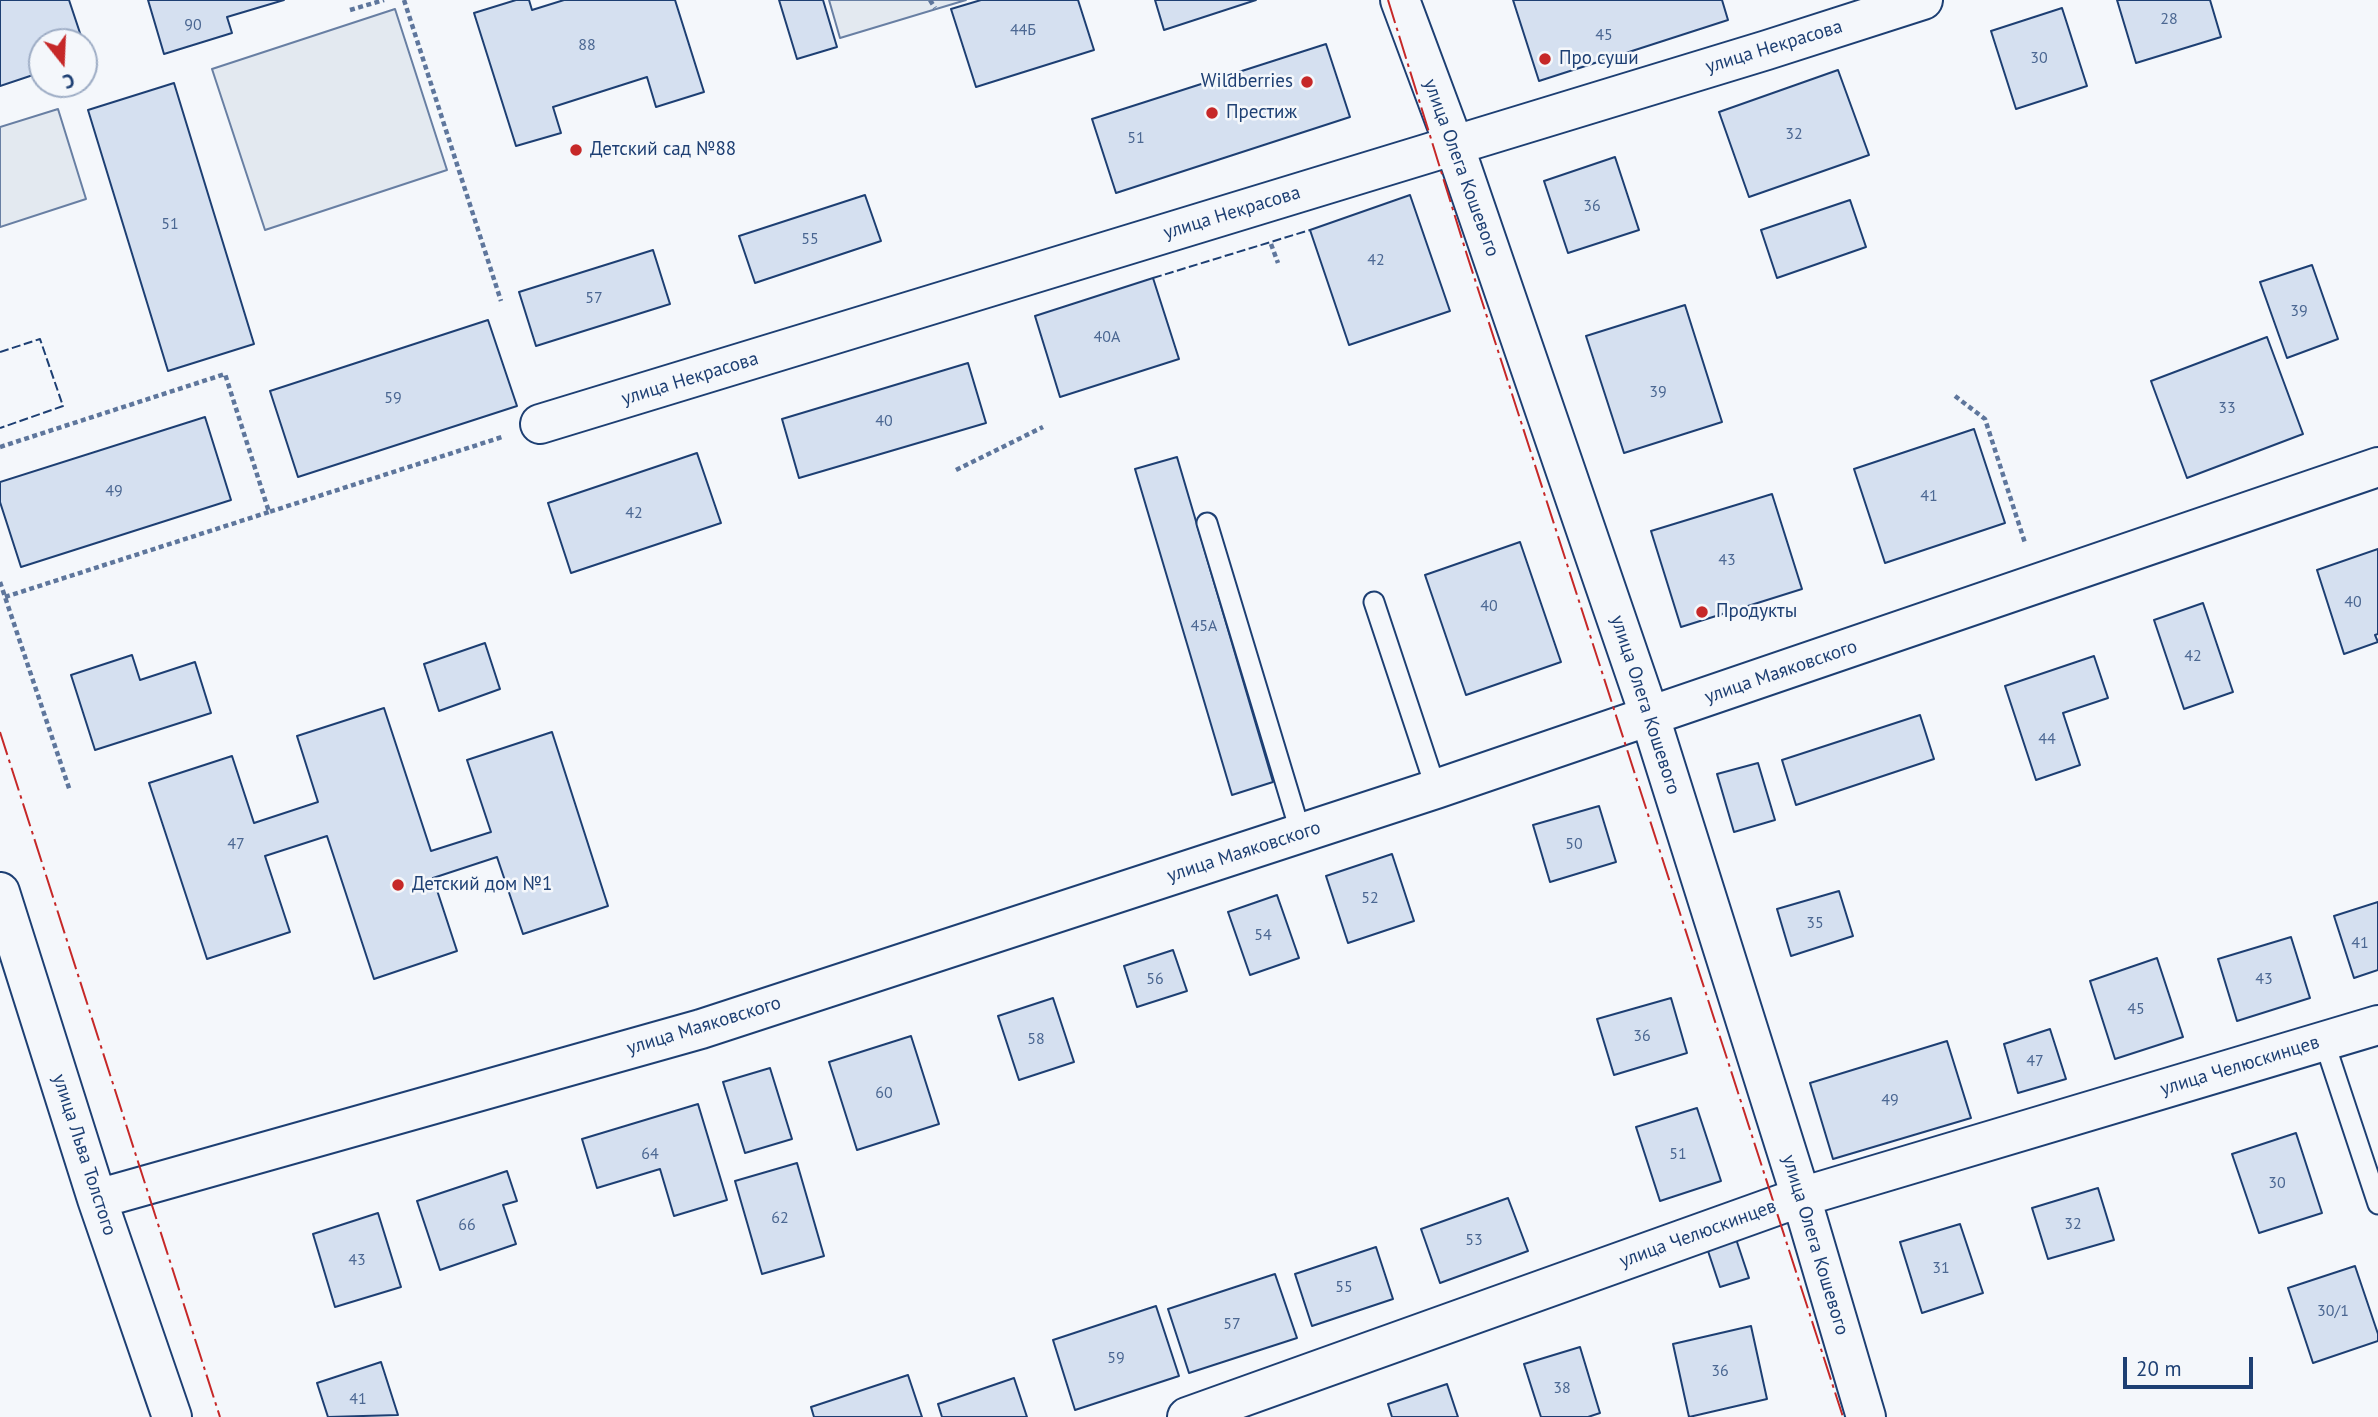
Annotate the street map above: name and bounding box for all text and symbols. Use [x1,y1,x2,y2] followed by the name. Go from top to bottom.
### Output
[2160,9,2178,29] house number: 28
[184,15,202,35] house number: 90
[1703,15,1845,79] street label: улица Некрасова
[1010,20,1036,40] house number: 44Б
[1595,25,1613,45] house number: 45
[28,28,98,98] north arrow
[578,35,596,55] house number: 88
[1559,48,1639,70] place label: Про суши
[2030,48,2048,68] house number: 30
[1537,51,1553,67] marker: Про суши
[60,68,78,94] text: С
[1201,71,1293,93] place label: Wildberries
[1299,74,1315,90] marker: Wildberries
[1418,76,1504,260] street label: улица Олега Кошевого
[1226,102,1297,124] place label: Престиж
[1204,105,1220,121] marker: Престиж
[1785,124,1803,144] house number: 32
[1127,128,1145,148] house number: 51
[590,139,736,161] place label: Детский сад №88
[568,142,584,158] marker: Детский сад №88
[1161,181,1303,245] street label: улица Некрасова
[1583,196,1601,216] house number: 36
[161,214,179,234] house number: 51
[801,229,819,249] house number: 55
[1367,250,1385,270] house number: 42
[585,288,603,308] house number: 57
[2290,301,2308,321] house number: 39
[1094,327,1120,347] house number: 40А
[619,347,761,411] street label: улица Некрасова
[1649,382,1667,402] house number: 39
[384,388,402,408] house number: 59
[2218,398,2236,418] house number: 33
[875,411,893,431] house number: 40
[105,481,123,501] house number: 49
[1920,486,1938,506] house number: 41
[625,503,643,523] house number: 42
[1718,550,1736,570] house number: 43
[2344,592,2362,612] house number: 40
[1480,596,1498,616] house number: 40
[1716,601,1797,623] place label: Продукты
[1694,604,1710,620] marker: Продукты
[1605,612,1685,798] street label: улица Олега Кошевого
[1191,616,1217,636] house number: 45А
[1702,635,1860,709] street label: улица Маяковского
[2184,646,2202,666] house number: 42
[2038,729,2056,749] house number: 44
[1164,816,1324,888] street label: улица Маяковского
[227,834,245,854] house number: 47
[1565,834,1583,854] house number: 50
[412,874,552,896] place label: Детский дом №1
[390,877,406,893] marker: Детский дом №1
[1361,888,1379,908] house number: 52
[1806,913,1824,933] house number: 35
[1254,925,1272,945] house number: 54
[2351,933,2369,953] house number: 41
[1146,969,1164,989] house number: 56
[2255,969,2273,989] house number: 43
[624,992,784,1060] street label: улица Маяковского
[2127,999,2145,1019] house number: 45
[1633,1026,1651,1046] house number: 36
[1027,1029,1045,1049] house number: 58
[2158,1031,2322,1101] street label: улица Челюскинцев
[2026,1051,2044,1071] house number: 47
[47,1071,121,1239] street label: улица Льва Толстого
[875,1083,893,1103] house number: 60
[1881,1090,1899,1110] house number: 49
[641,1144,659,1164] house number: 64
[1669,1144,1687,1164] house number: 51
[1777,1152,1853,1338] street label: улица Олега Кошевого
[2268,1173,2286,1193] house number: 30
[1616,1195,1780,1273] street label: улица Челюскинцев
[771,1208,789,1228] house number: 62
[2064,1214,2082,1234] house number: 32
[458,1215,476,1235] house number: 66
[1465,1230,1483,1250] house number: 53
[348,1250,366,1270] house number: 43
[1932,1258,1950,1278] house number: 31
[1335,1277,1353,1297] house number: 55
[2317,1301,2349,1321] house number: 30/1
[1223,1314,1241,1334] house number: 57
[2126,1344,2256,1388] scale bar
[1107,1348,1125,1368] house number: 59
[2136,1355,2182,1382] text: 20 m
[1711,1361,1729,1381] house number: 36
[1553,1378,1571,1398] house number: 38
[349,1389,367,1409] house number: 41

